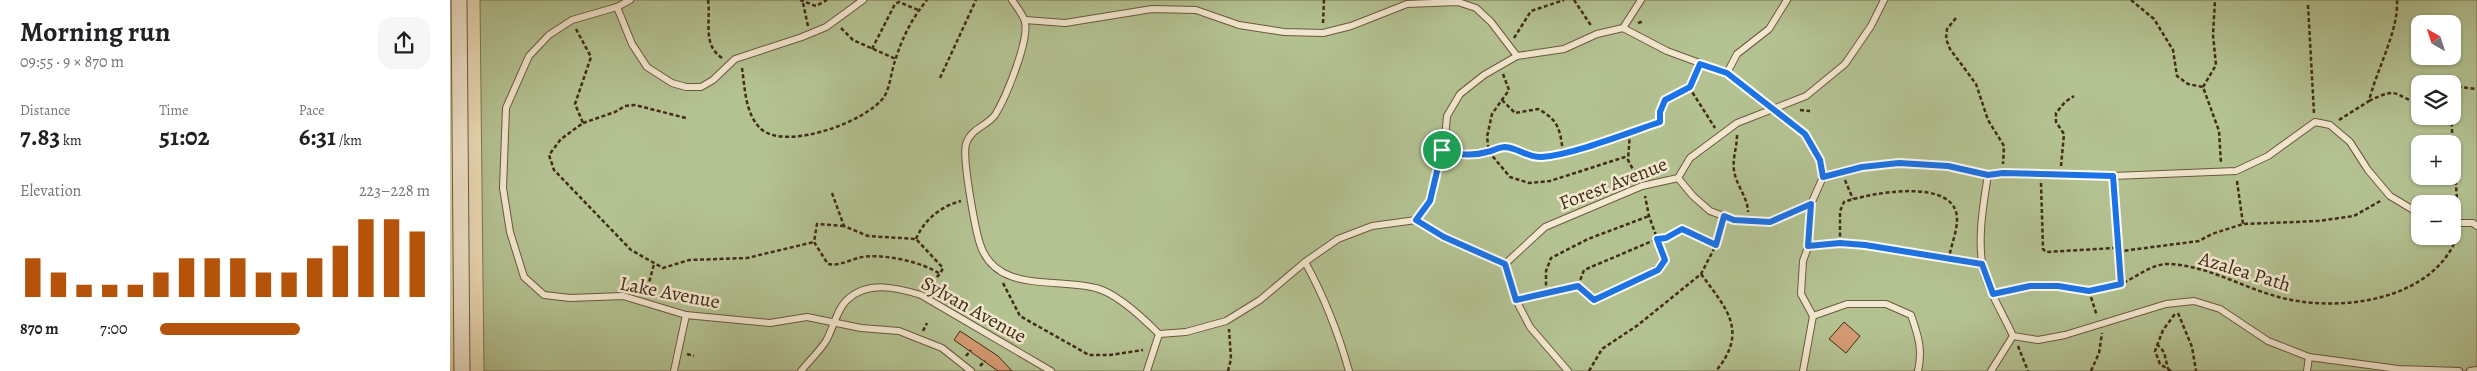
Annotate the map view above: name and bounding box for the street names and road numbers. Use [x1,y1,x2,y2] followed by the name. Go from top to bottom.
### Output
[1555,150,1671,216] street label: Forest Avenue
[2195,244,2294,298] street label: Azalea Path
[916,269,1031,349] street label: Sylvan Avenue
[618,270,722,315] street label: Lake Avenue

